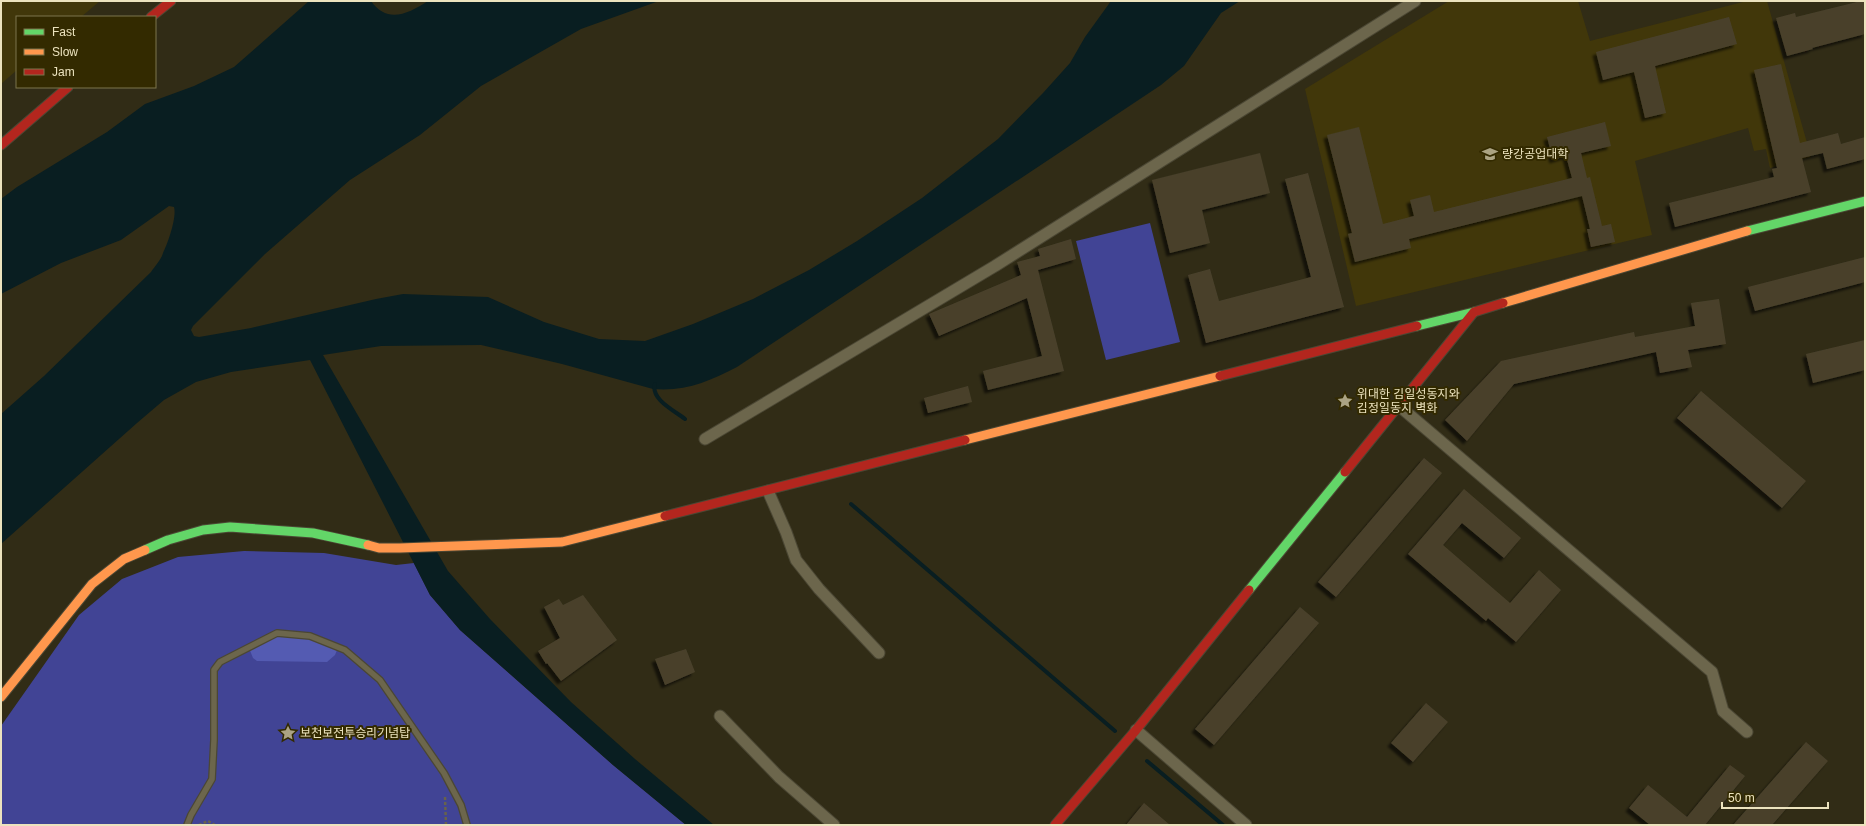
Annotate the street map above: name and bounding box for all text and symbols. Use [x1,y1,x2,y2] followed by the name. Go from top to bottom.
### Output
[16,16,156,88] legend
[52,25,76,39] text: Fast
[52,45,78,59] text: Slow
[52,65,75,79] text: Jam
[1481,145,1499,163] school or university icon: 량강공업대학
[1502,147,1568,161] place label: 량강공업대학
[1357,387,1460,415] place label: 위대한 김일성동지와 김정일동지 벽화
[1336,392,1354,410] place icon: 위대한 김일성동지와 김정일동지 벽화
[279,724,297,742] place icon: 보천보전투승리기념탑
[300,726,410,740] place label: 보천보전투승리기념탑
[1722,784,1828,810] scale bar
[1728,791,1755,805] text: 50 m

